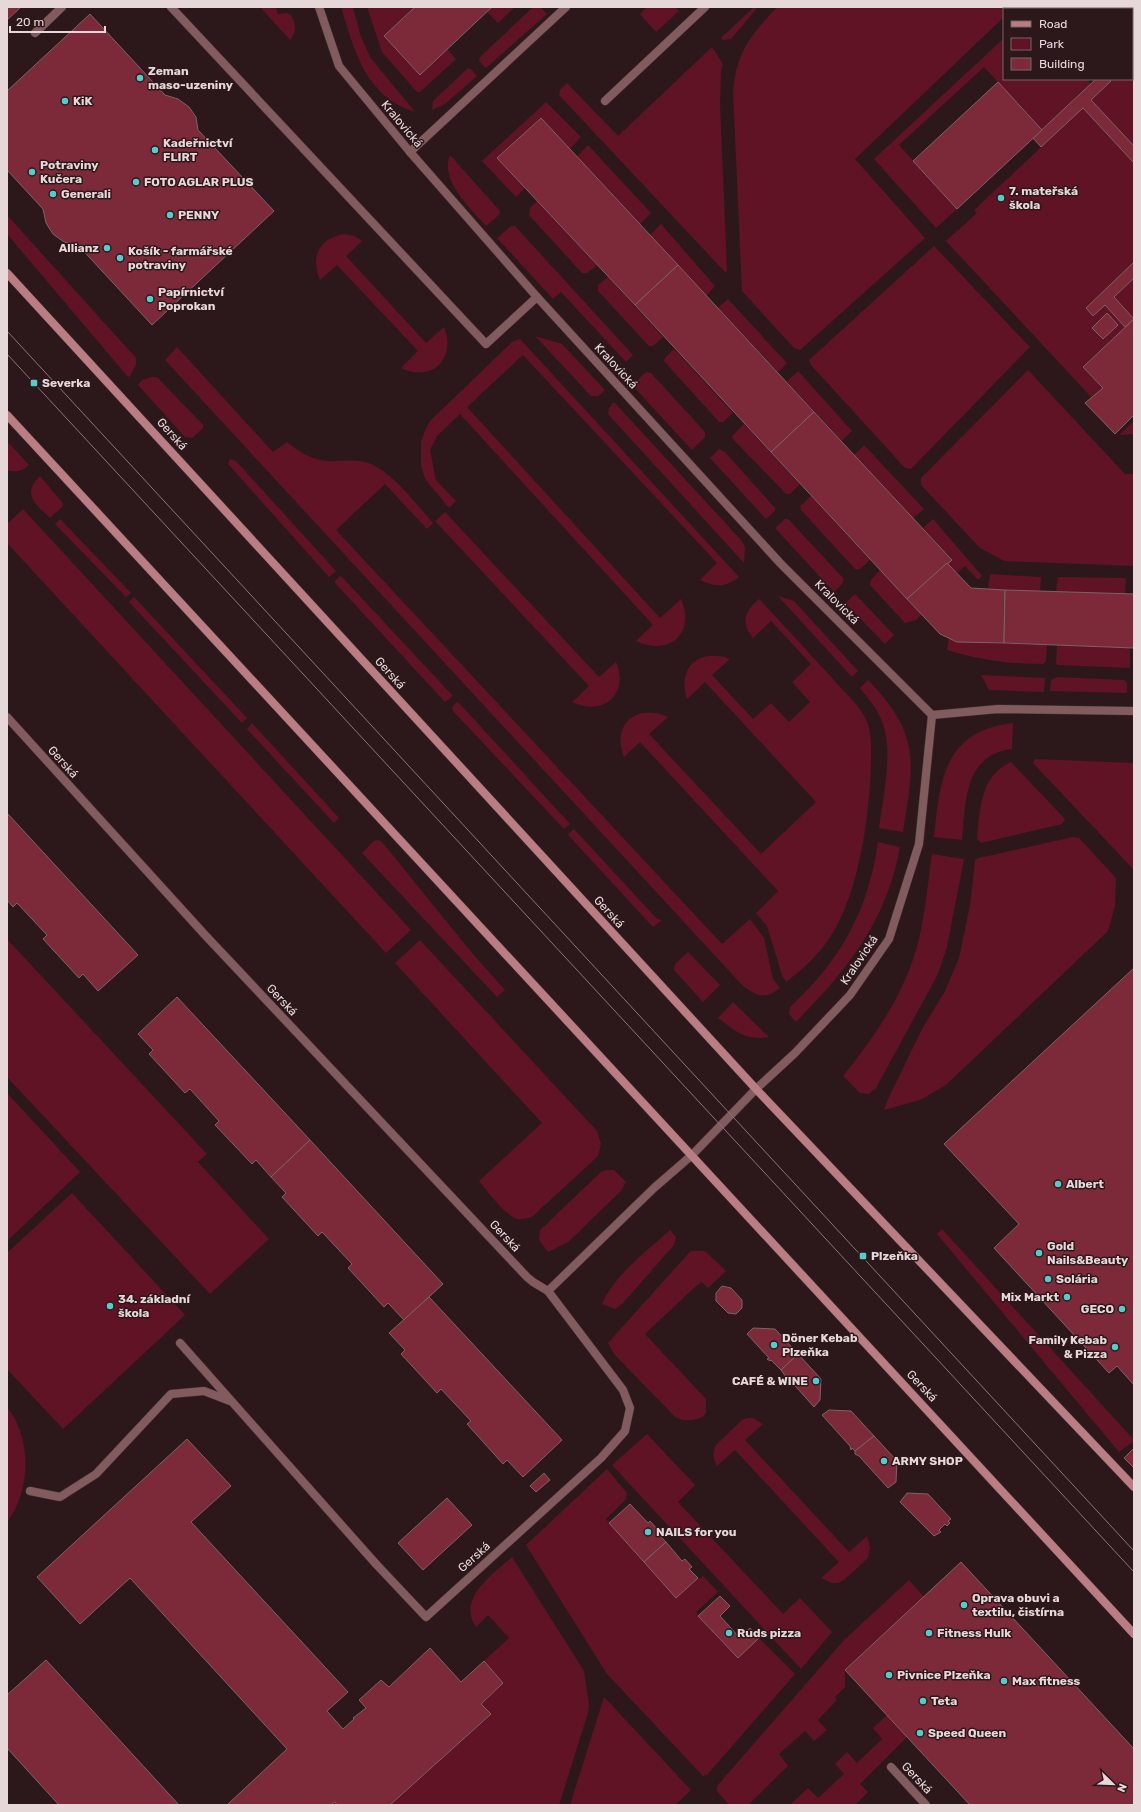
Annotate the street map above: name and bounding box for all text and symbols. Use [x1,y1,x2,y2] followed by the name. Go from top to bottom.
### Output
[10,8,105,34] scale bar
[1003,8,1133,80] legend
[16,15,44,29] text: 20 m
[1039,17,1067,31] text: Road
[1039,37,1065,51] text: Park
[1039,57,1085,71] text: Building
[148,64,233,92] place label: Zeman maso-uzeniny
[135,73,145,83] marker: Zeman maso-uzeniny
[73,94,92,108] place label: KiK
[60,96,70,106] marker: KiK
[378,98,426,150] street label: Kralovická
[163,136,234,164] place label: Kadeřnictví FLIRT
[150,145,160,155] marker: Kadeřnictví FLIRT
[40,158,98,186] place label: Potraviny Kučera
[27,167,37,177] marker: Potraviny Kučera
[144,175,253,189] place label: FOTO AGLAR PLUS
[131,177,141,187] marker: FOTO AGLAR PLUS
[1009,184,1078,212] place label: 7. mateřská škola
[61,187,111,201] place label: Generali
[48,189,58,199] marker: Generali
[996,193,1006,203] marker: 7. mateřská škola
[178,208,219,222] place label: PENNY
[165,210,175,220] marker: PENNY
[59,241,99,255] place label: Allianz
[102,243,112,253] marker: Allianz
[128,244,233,272] place label: Košík - farmářské potraviny
[115,253,125,263] marker: Košík - farmářské potraviny
[158,285,225,313] place label: Papírnictví Poprokan
[145,294,155,304] marker: Papírnictví Poprokan
[592,340,640,392] street label: Kralovická
[42,376,90,390] place label: Severka
[29,378,39,388] marker: Severka
[154,415,190,453] street label: Gerská
[812,577,862,627] street label: Kralovická
[372,654,408,692] street label: Gerská
[45,743,81,781] street label: Gerská
[591,893,627,931] street label: Gerská
[837,933,881,987] street label: Kralovická
[264,981,300,1019] street label: Gerská
[1066,1177,1104,1191] place label: Albert
[1053,1179,1063,1189] marker: Albert
[487,1217,523,1255] street label: Gerská
[1047,1239,1128,1267] place label: Gold Nails&Beauty
[1034,1248,1044,1258] marker: Gold Nails&Beauty
[871,1249,918,1263] place label: Plzeňka
[858,1251,868,1261] marker: Plzeňka
[1056,1272,1098,1286] place label: Solária
[1043,1274,1053,1284] marker: Solária
[1001,1290,1059,1304] place label: Mix Markt
[118,1292,192,1320] place label: 34. základní škola
[1062,1292,1072,1302] marker: Mix Markt
[105,1301,115,1311] marker: 34. základní škola
[1081,1302,1114,1316] place label: GECO
[1117,1304,1127,1314] marker: GECO
[782,1331,858,1359] place label: Döner Kebab Plzeňka
[1029,1333,1107,1361] place label: Family Kebab & Pizza
[769,1340,779,1350] marker: Döner Kebab Plzeňka
[1110,1342,1120,1352] marker: Family Kebab & Pizza
[904,1367,940,1405] street label: Gerská
[732,1374,808,1388] place label: CAFÉ & WINE
[811,1376,821,1386] marker: CAFÉ & WINE
[892,1454,963,1468] place label: ARMY SHOP
[879,1456,889,1466] marker: ARMY SHOP
[656,1525,737,1539] place label: NAILS for you
[643,1527,653,1537] marker: NAILS for you
[455,1539,493,1575] street label: Gerská
[972,1591,1064,1619] place label: Oprava obuvi a textilu, čistírna
[959,1600,969,1610] marker: Oprava obuvi a textilu, čistírna
[737,1626,801,1640] place label: Ruds pizza
[937,1626,1011,1640] place label: Fitness Hulk
[724,1628,734,1638] marker: Ruds pizza
[924,1628,934,1638] marker: Fitness Hulk
[897,1668,991,1682] place label: Pivnice Plzeňka
[884,1670,894,1680] marker: Pivnice Plzeňka
[1012,1674,1081,1688] place label: Max fitness
[999,1676,1009,1686] marker: Max fitness
[931,1694,957,1708] place label: Teta
[918,1696,928,1706] marker: Teta
[928,1726,1006,1740] place label: Speed Queen
[915,1728,925,1738] marker: Speed Queen
[899,1759,935,1797] street label: Gerská
[1093,1764,1133,1804] north arrow
[1114,1782,1129,1794] text: N

